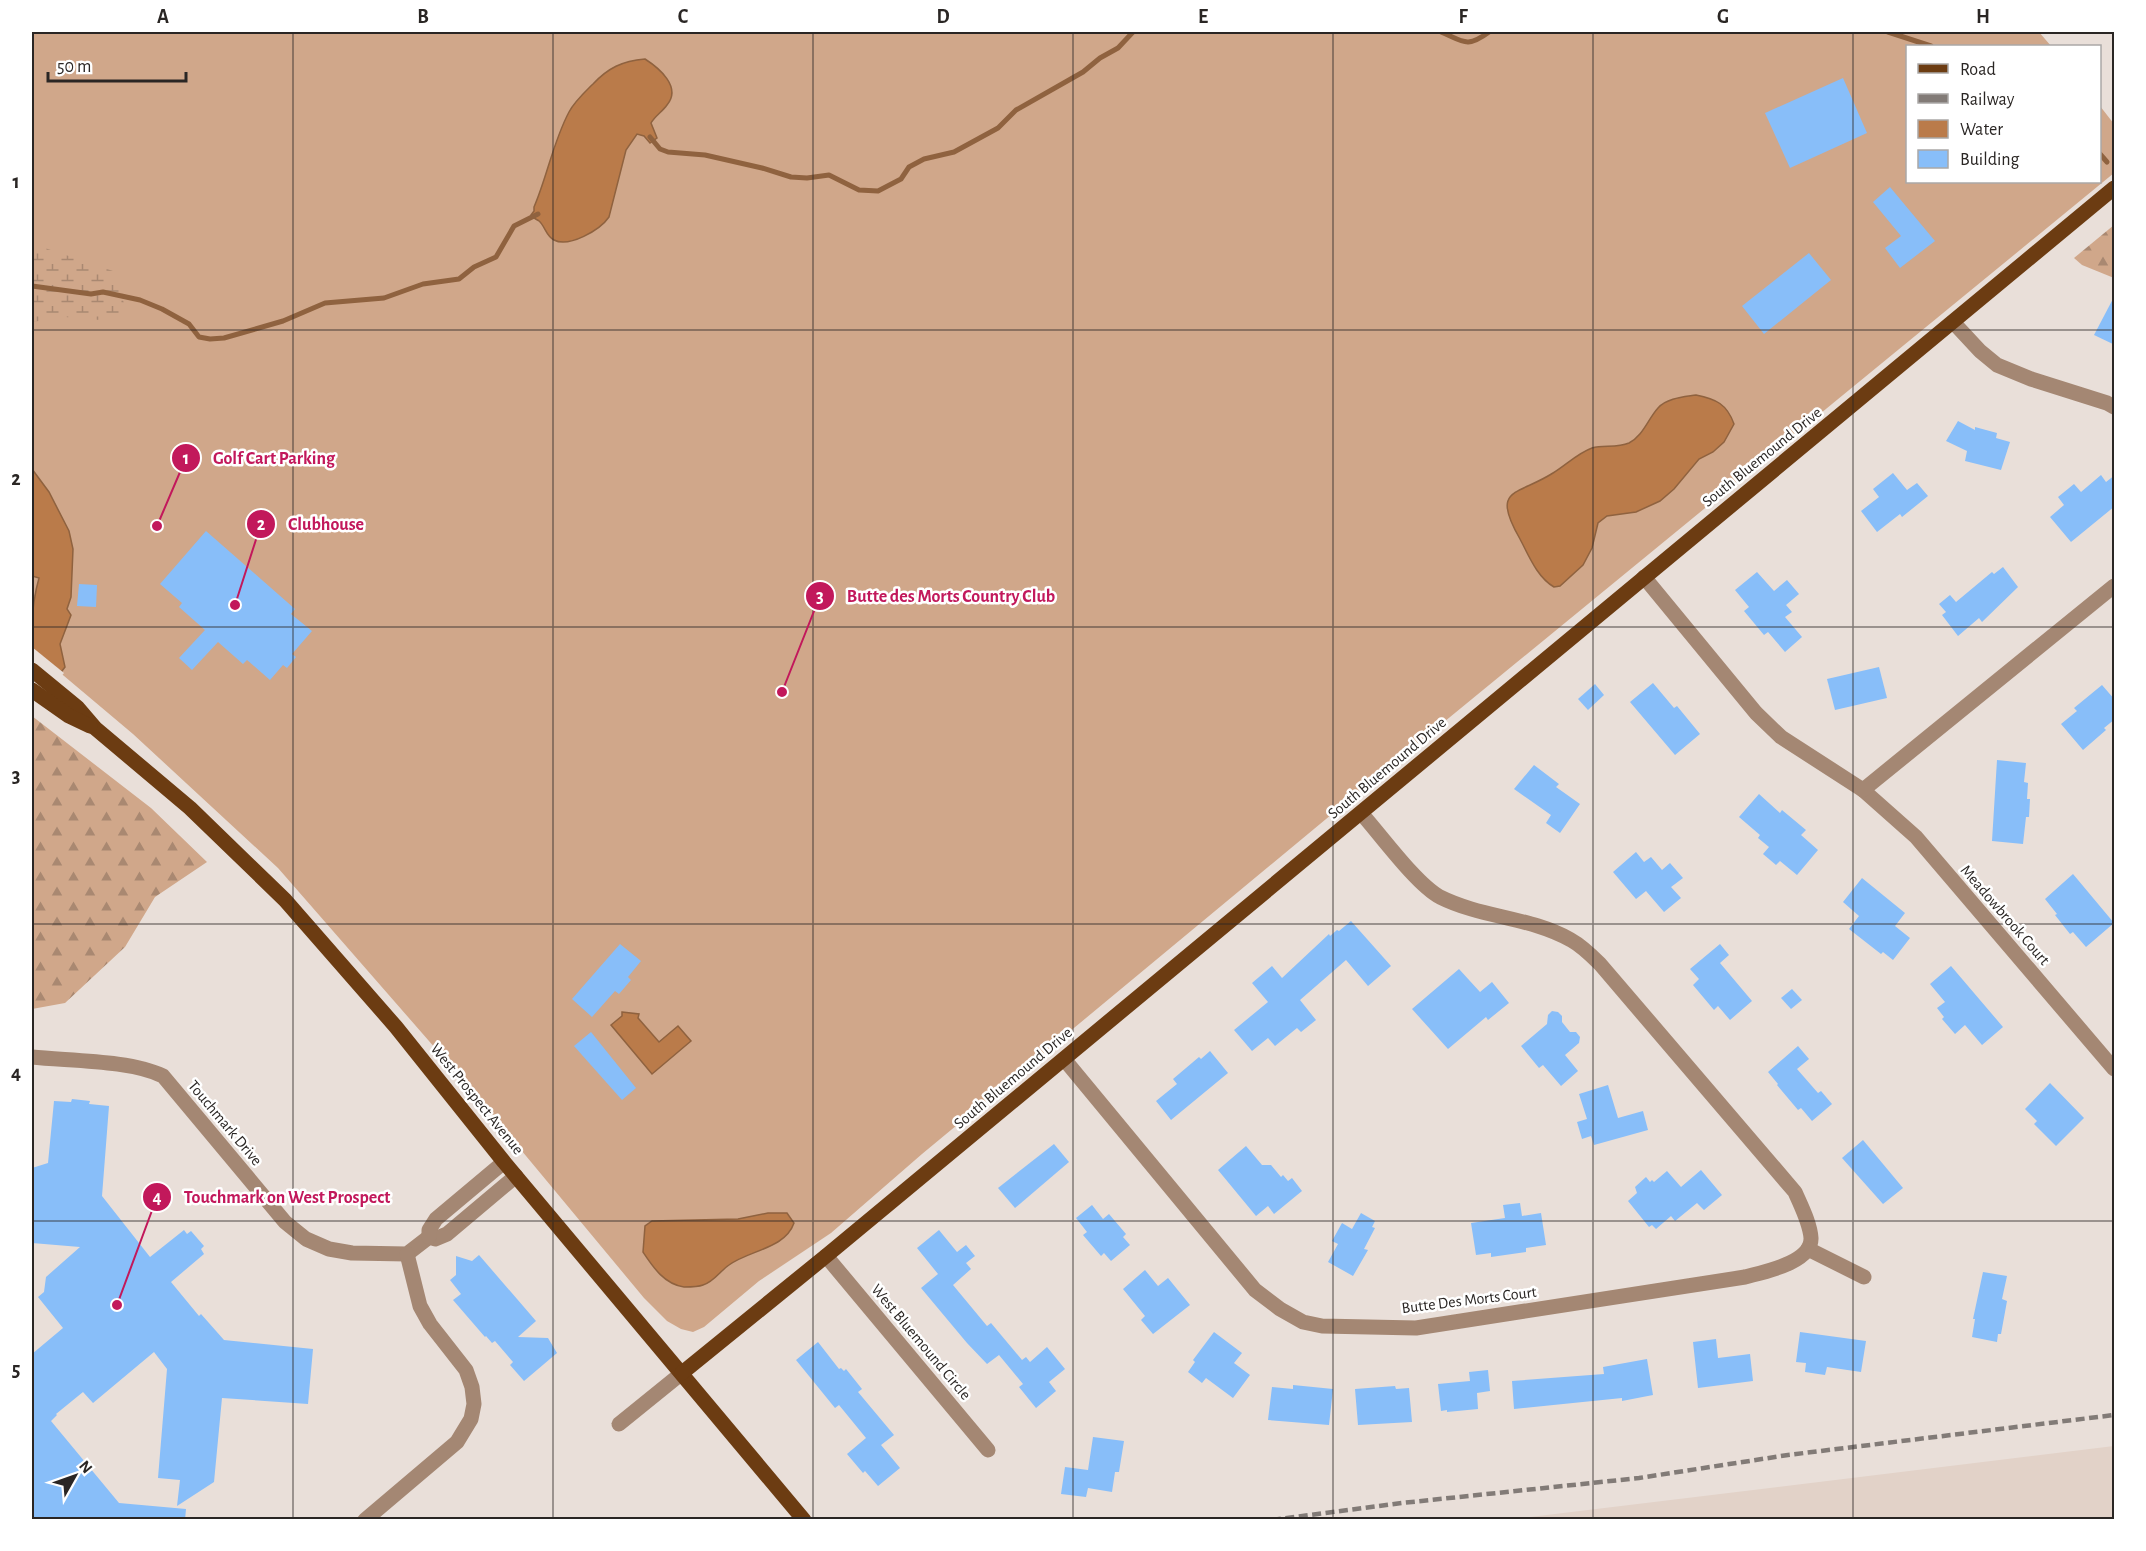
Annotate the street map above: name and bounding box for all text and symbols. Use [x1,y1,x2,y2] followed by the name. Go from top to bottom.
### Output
[157,7,169,27] text: A
[417,7,429,27] text: B
[678,7,689,27] text: C
[936,7,950,27] text: D
[1198,7,1208,27] text: E
[1458,7,1468,27] text: F
[1717,7,1729,27] text: G
[1976,7,1990,27] text: H
[48,45,186,83] scale bar
[1906,45,2101,183] legend
[57,58,91,76] text: 50 m
[1960,61,1996,79] text: Road
[1960,91,2015,109] text: Railway
[1960,121,2003,139] text: Water
[1960,151,2020,169] text: Building
[12,172,20,192] text: 1
[1699,404,1825,510] street label: South Bluemound Drive
[171,440,347,476] callout: Golf Cart Parking
[183,450,189,468] text: 1
[213,450,336,468] text: Golf Cart Parking
[11,469,21,489] text: 2
[246,506,376,542] callout: Clubhouse
[257,516,266,534] text: 2
[288,516,364,534] text: Clubhouse
[805,578,1067,614] callout: Butte des Morts Country Club
[816,588,824,606] text: 3
[847,588,1055,606] text: Butte des Morts Country Club
[1325,714,1449,822] street label: South Bluemound Drive
[12,766,20,786] text: 3
[1957,862,2053,968] street label: Meadowbrook Court
[951,1024,1075,1132] street label: South Bluemound Drive
[427,1040,527,1158] street label: West Prospect Avenue
[11,1063,21,1083] text: 4
[185,1077,265,1169] street label: Touchmark Drive
[142,1179,402,1215] callout: Touchmark on West Prospect
[152,1189,162,1207] text: 4
[184,1189,390,1207] text: Touchmark on West Prospect
[868,1281,974,1403] street label: West Bluemound Circle
[1401,1284,1537,1316] street label: Butte Des Morts Court
[12,1360,20,1380] text: 5
[45,1446,105,1506] north arrow
[76,1458,95,1476] text: N

